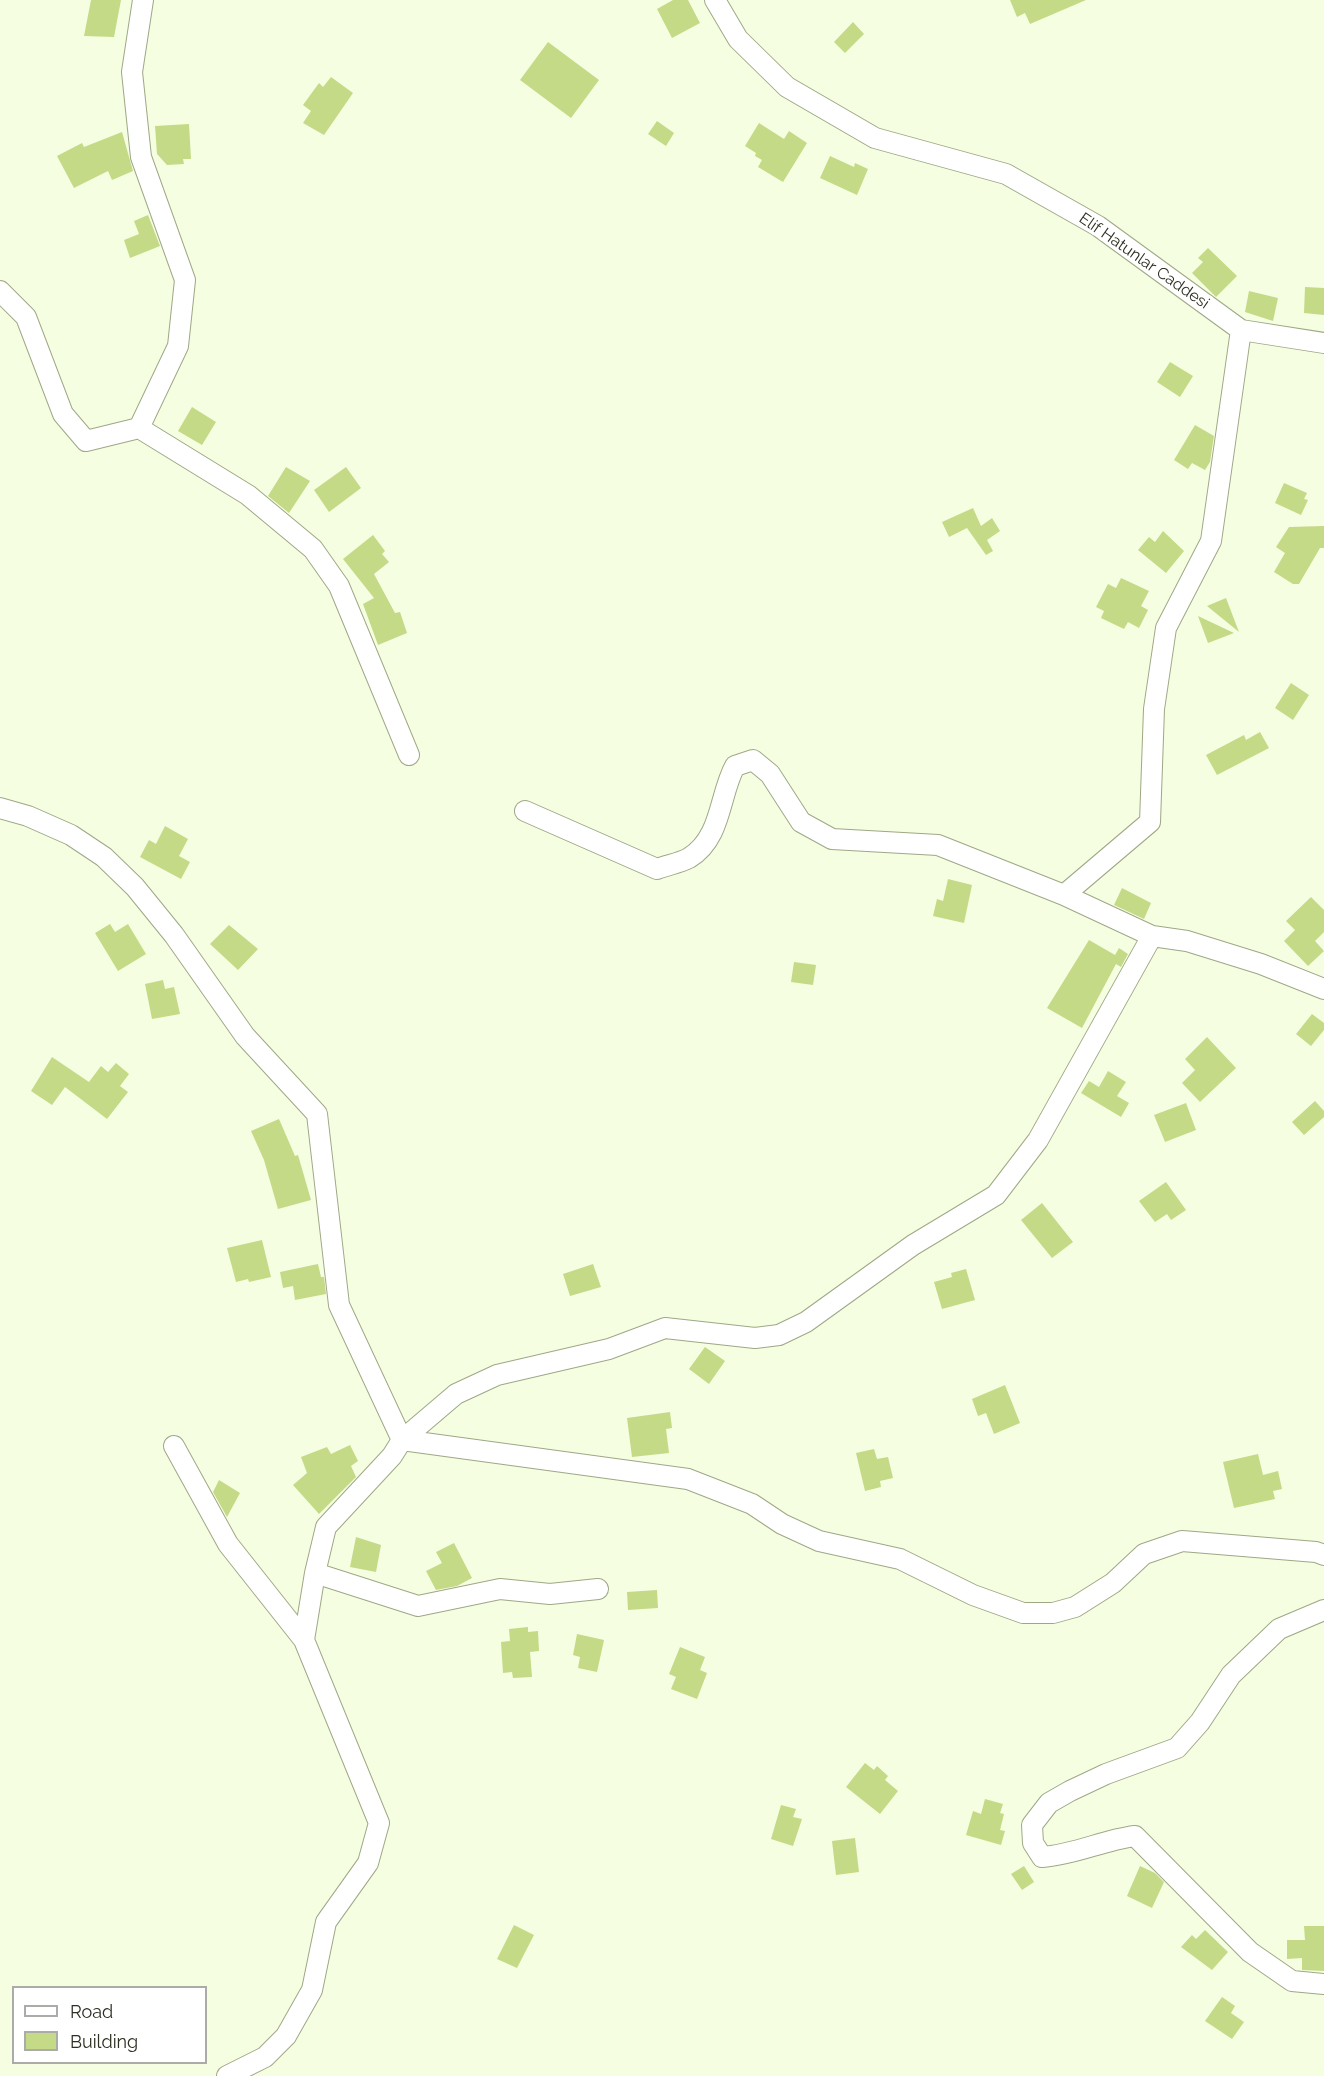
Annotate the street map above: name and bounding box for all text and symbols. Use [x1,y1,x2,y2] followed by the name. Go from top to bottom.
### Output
[1075,209,1213,313] street label: Elif Hatunlar Caddesi
[12,1986,207,2064] legend
[70,2001,113,2022] text: Road
[70,2031,138,2052] text: Building

